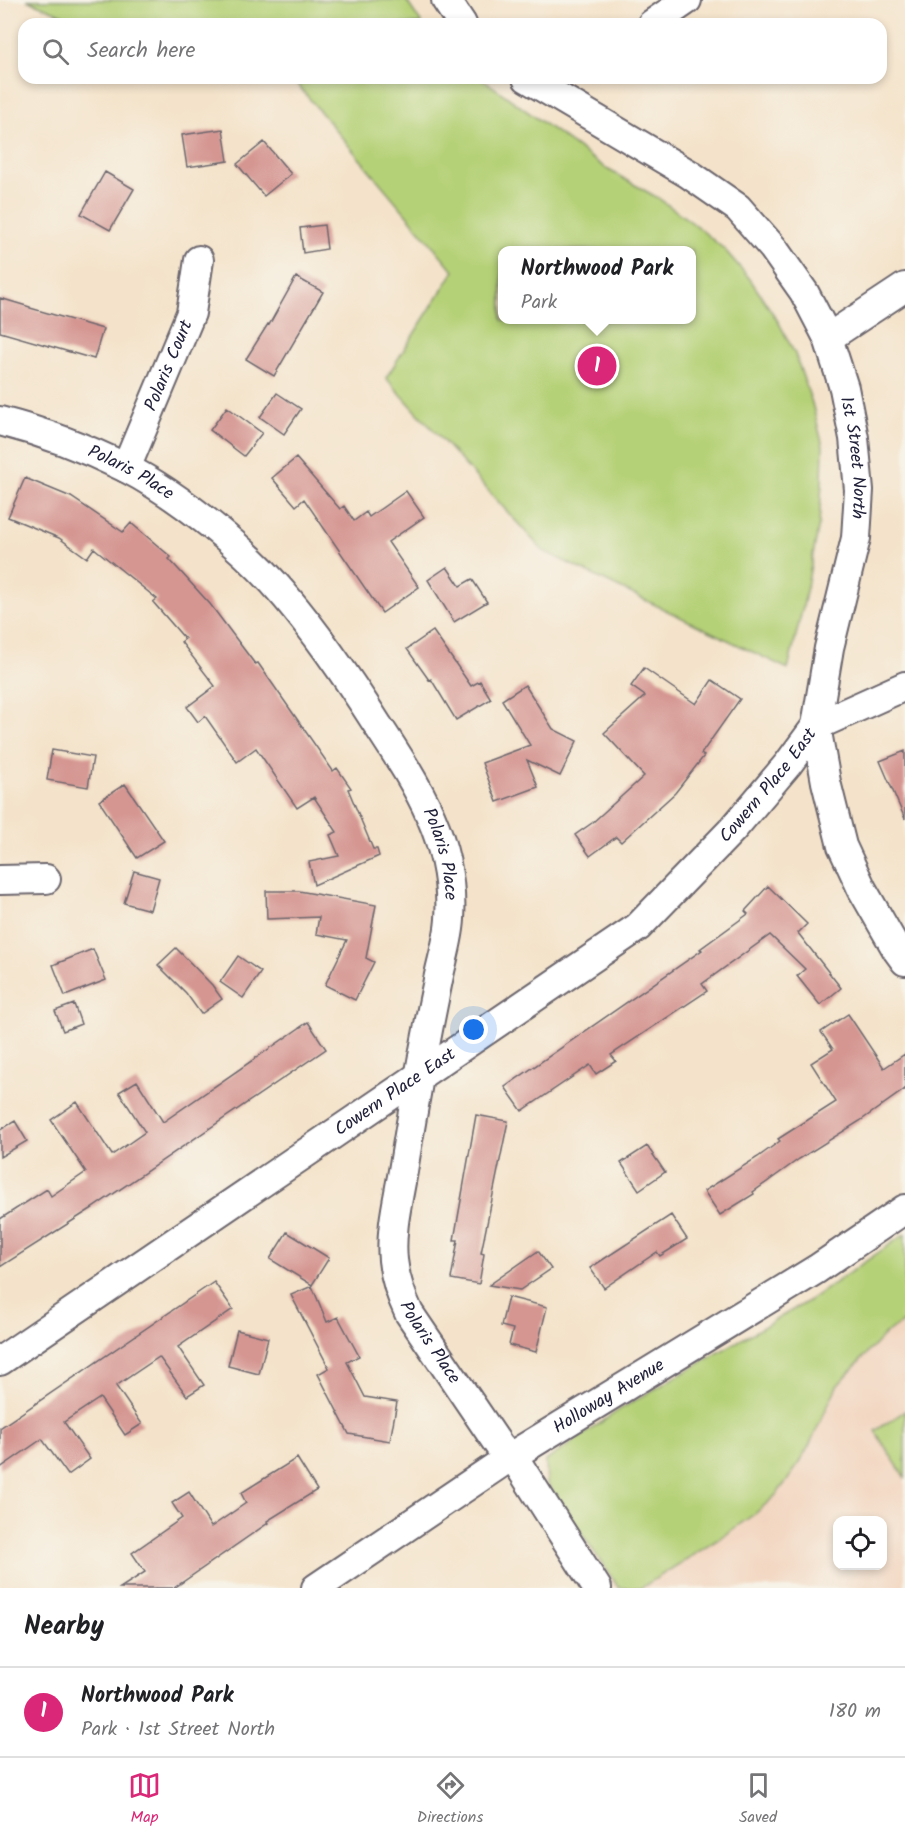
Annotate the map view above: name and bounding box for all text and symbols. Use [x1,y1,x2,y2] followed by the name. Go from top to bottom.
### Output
[18,18,887,84] search box
[87,34,195,69] text: Search here
[39,35,72,68] icon: search
[498,246,696,324] popup
[521,252,673,287] text: Northwood Park
[521,287,557,319] text: Park
[137,315,201,416] street label: Polaris Court
[578,344,616,388] pin: 1
[832,394,874,520] street label: 1st Street North
[83,438,180,508] street label: Polaris Place
[712,721,825,850] street label: Cowern Place East
[414,803,465,901] street label: Polaris Place
[459,1015,488,1044] your location
[329,1040,463,1144] street label: Cowern Place East
[391,1297,468,1390] street label: Polaris Place
[547,1351,670,1442] street label: Holloway Avenue
[833,1516,887,1570] map controls
[833,1516,887,1570] button: locate
[24,1606,104,1648] text: Nearby
[81,1679,233,1714] text: Northwood Park
[40,1696,47,1728] text: 1
[829,1696,881,1728] text: 180 m
[81,1714,275,1746] text: Park · 1st Street North
[128,1769,161,1830] tab: Map
[417,1769,483,1830] tab: Directions
[739,1769,777,1830] tab: Saved

